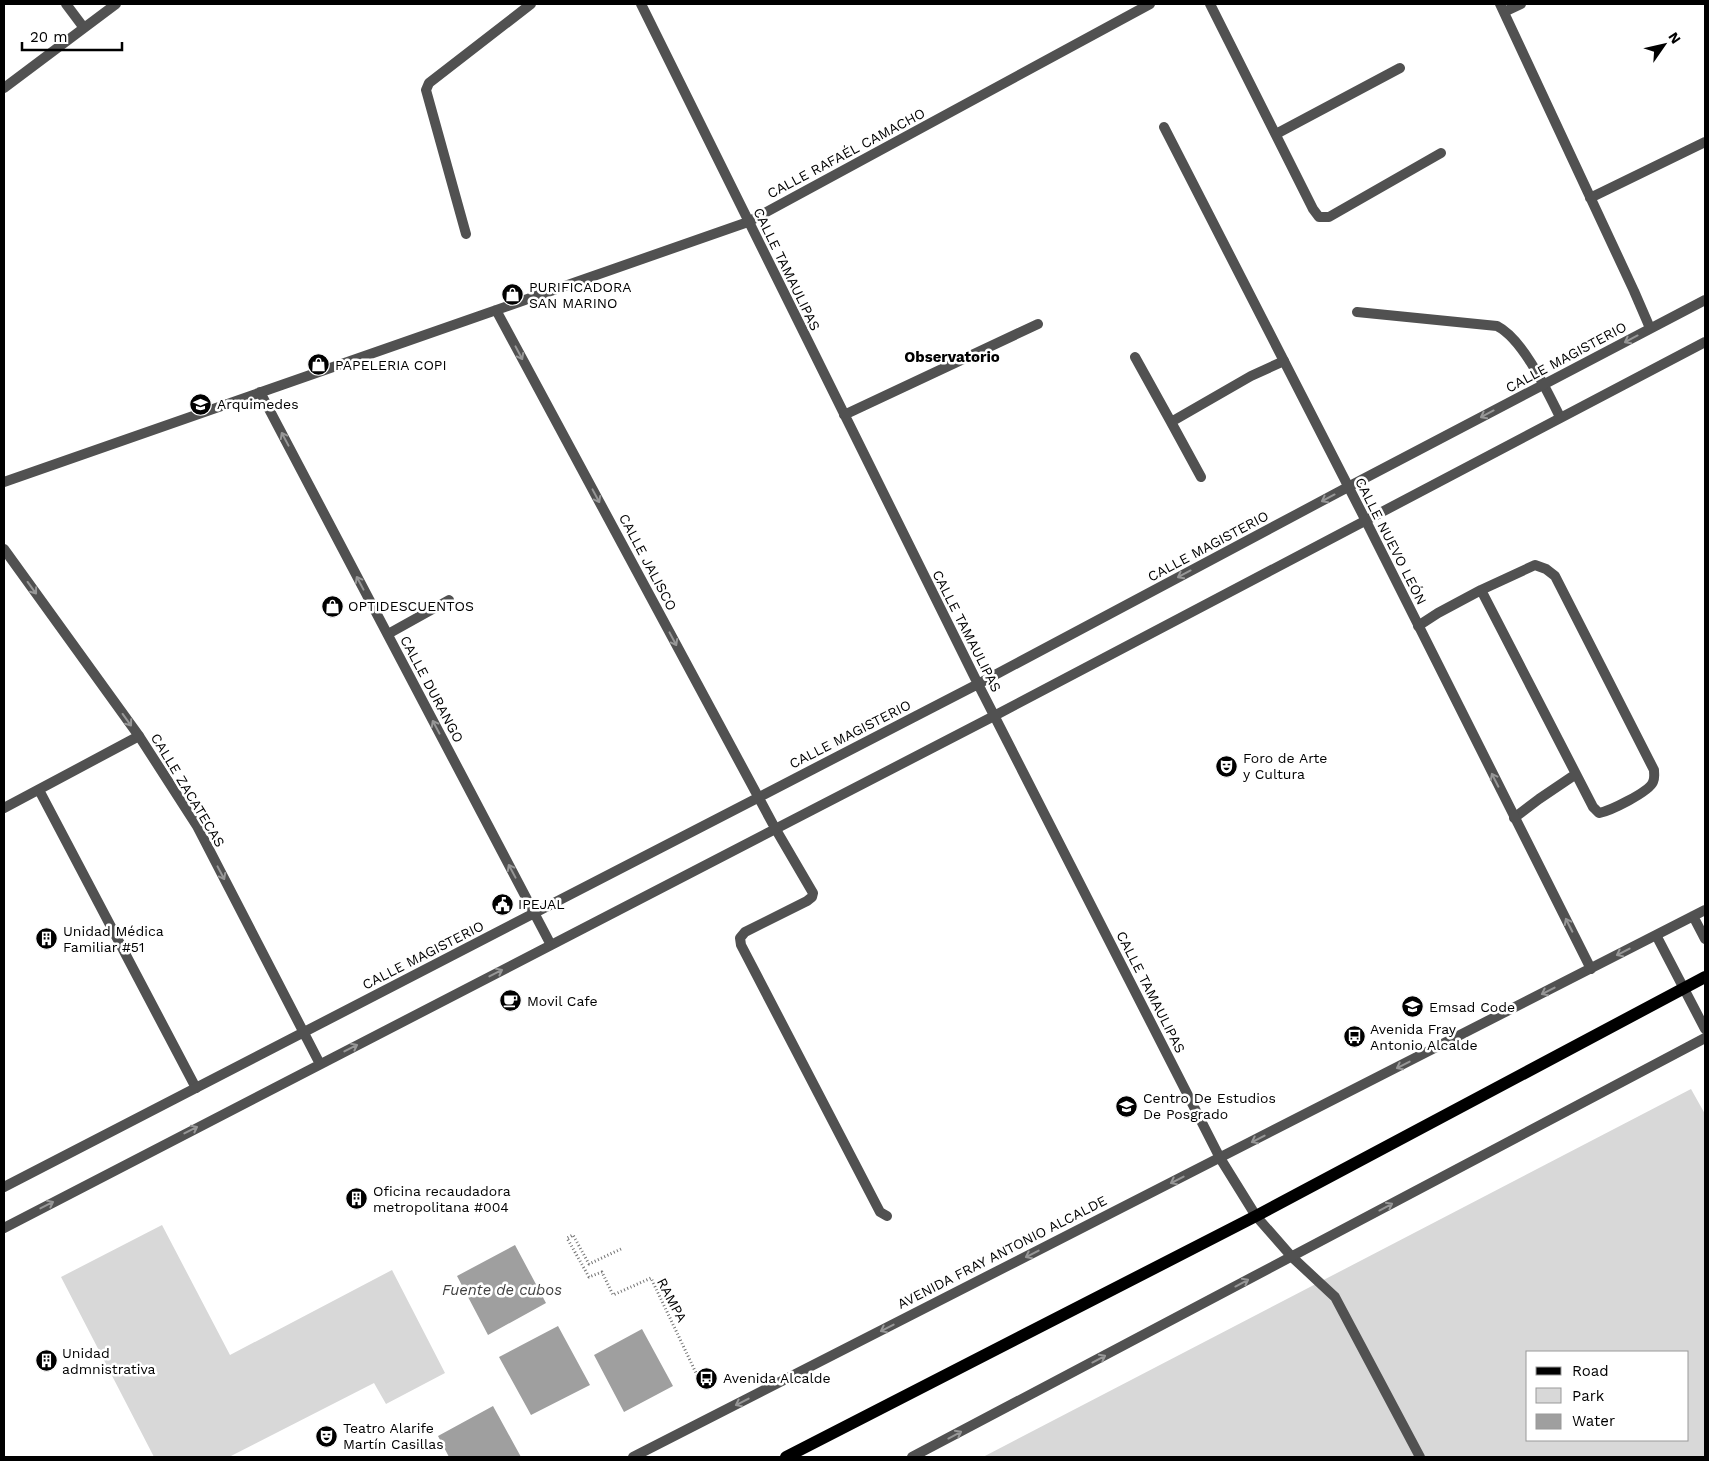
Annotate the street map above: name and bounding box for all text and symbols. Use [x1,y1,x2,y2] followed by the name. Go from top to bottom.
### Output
[22,20,122,52] scale bar
[1639,20,1689,70] north arrow
[30,28,68,46] text: 20 m
[1665,29,1684,47] text: N
[764,105,928,201] street label: CALLE RAFAÉL CAMACHO
[750,205,824,333] street label: CALLE TAMAULIPAS
[529,279,632,311] place label: PURIFICADORA SAN MARINO
[501,283,525,307] shop icon: PURIFICADORA SAN MARINO
[1503,318,1629,396] street label: CALLE MAGISTERIO
[1624,334,1639,344] one-way arrow
[515,345,524,360] one-way arrow
[904,348,1000,366] district label: Observatorio
[307,353,331,377] shop icon: PAPELERIA COPI
[335,357,447,373] place label: PAPELERIA COPI
[189,392,213,416] school or university icon: Arquimedes
[217,396,299,412] place label: Arquimedes
[1480,410,1495,419] one-way arrow
[280,432,289,447] one-way arrow
[1352,475,1430,607] street label: CALLE NUEVO LEÓN
[592,488,601,503] one-way arrow
[1320,493,1335,503] one-way arrow
[1145,507,1271,585] street label: CALLE MAGISTERIO
[616,511,680,613] street label: CALLE JALISCO
[929,567,1005,695] street label: CALLE TAMAULIPAS
[1177,570,1192,579] one-way arrow
[355,576,365,591] one-way arrow
[27,581,37,595] one-way arrow
[320,594,344,618] shop icon: OPTIDESCUENTOS
[348,598,474,614] place label: OPTIDESCUENTOS
[669,631,678,646] one-way arrow
[397,633,467,745] street label: CALLE DURANGO
[787,696,913,772] street label: CALLE MAGISTERIO
[122,713,133,726] one-way arrow
[431,719,441,734] one-way arrow
[148,730,228,850] street label: CALLE ZACATECAS
[1243,750,1327,782] place label: Foro de Arte y Cultura
[1215,754,1239,778] theatre icon: Foro de Arte y Cultura
[1490,773,1499,788] one-way arrow
[507,863,517,878] one-way arrow
[217,866,227,880] one-way arrow
[490,892,514,916] public building icon: IPEJAL
[518,896,565,912] place label: IPEJAL
[360,917,486,993] street label: CALLE MAGISTERIO
[1564,918,1573,933] one-way arrow
[63,923,164,955] place label: Unidad Médica Familiar #51
[35,927,59,951] building icon: Unidad Médica Familiar #51
[1113,928,1189,1056] street label: CALLE TAMAULIPAS
[1616,948,1631,957] one-way arrow
[488,968,503,978] one-way arrow
[1540,986,1555,996] one-way arrow
[499,989,523,1013] cafe icon: Movil Cafe
[527,993,598,1009] place label: Movil Cafe
[1401,995,1425,1019] school or university icon: Emsad Code
[1429,999,1515,1015] place label: Emsad Code
[1370,1021,1478,1053] place label: Avenida Fray Antonio Alcalde
[1342,1025,1366,1049] bus stop icon: Avenida Fray Antonio Alcalde
[343,1043,358,1052] one-way arrow
[1396,1061,1411,1070] one-way arrow
[1143,1090,1276,1122] place label: Centro De Estudios De Posgrado
[1115,1094,1139,1118] school or university icon: Centro De Estudios De Posgrado
[184,1125,199,1135] one-way arrow
[1251,1135,1266,1144] one-way arrow
[1170,1176,1185,1185] one-way arrow
[373,1183,511,1215] place label: Oficina recaudadora metropolitana #004
[345,1187,369,1211] building icon: Oficina recaudadora metropolitana #004
[895,1192,1109,1312] street label: AVENIDA FRAY ANTONIO ALCALDE
[39,1200,54,1209] one-way arrow
[1378,1202,1393,1211] one-way arrow
[1025,1250,1040,1259] one-way arrow
[654,1275,690,1325] street label: RAMPA
[1235,1278,1250,1288] one-way arrow
[442,1281,562,1299] water label: Fuente de cubos
[880,1324,895,1333] one-way arrow
[62,1345,156,1377] place label: Unidad admnistrativa
[34,1349,58,1373] building icon: Unidad admnistrativa
[1526,1351,1689,1441] legend
[1091,1354,1106,1364] one-way arrow
[1572,1362,1609,1380] text: Road
[695,1366,719,1390] bus stop icon: Avenida Alcalde
[723,1370,831,1386] place label: Avenida Alcalde
[1572,1387,1605,1405] text: Park
[735,1397,750,1407] one-way arrow
[1572,1412,1615,1430] text: Water
[343,1420,444,1452] place label: Teatro Alarife Martín Casillas
[315,1424,339,1448] theatre icon: Teatro Alarife Martín Casillas
[947,1429,962,1439] one-way arrow

